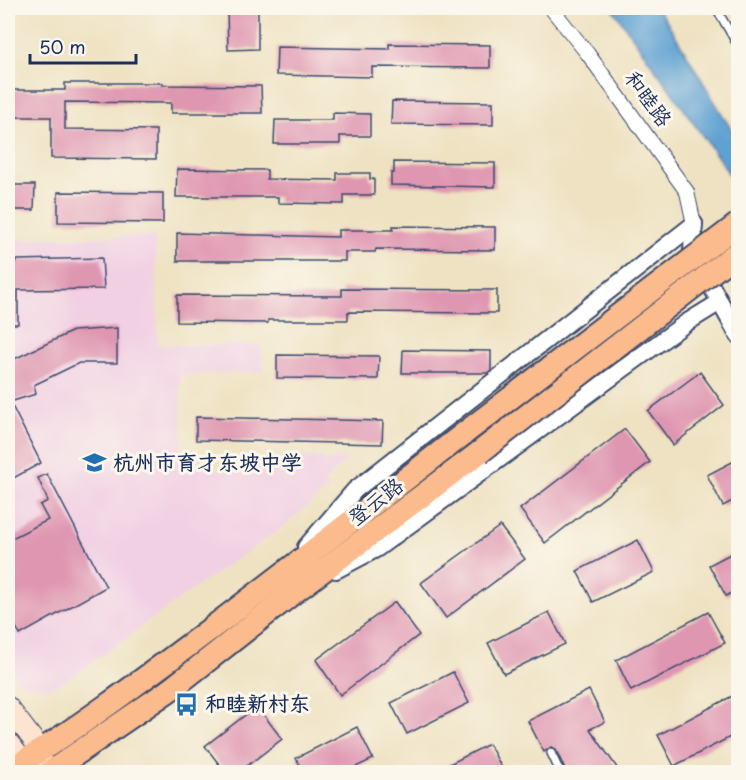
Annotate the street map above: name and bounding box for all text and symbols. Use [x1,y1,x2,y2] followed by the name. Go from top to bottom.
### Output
[30,27,136,65] scale bar
[39,33,86,60] text: 50 m
[618,63,681,133] street label: 和睦路
[113,445,302,477] place label: 杭州市育才东坡中学
[82,450,108,476] school or university icon: 杭州市育才东坡中学
[340,468,409,532] street label: 登云路
[205,686,310,718] place label: 和睦新村东
[174,691,200,717] bus stop icon: 和睦新村东

